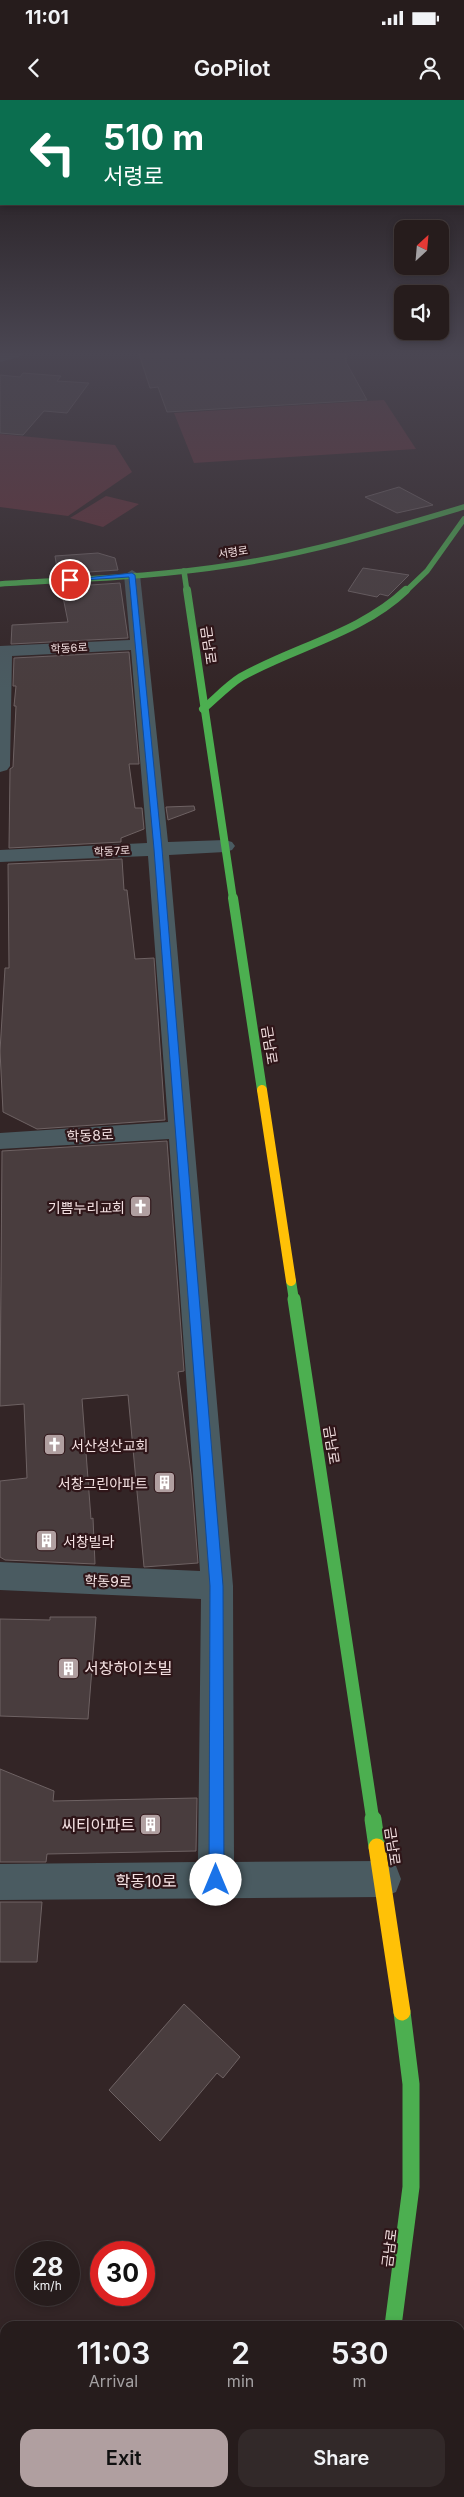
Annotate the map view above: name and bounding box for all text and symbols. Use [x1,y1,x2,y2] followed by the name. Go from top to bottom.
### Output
[25,6,69,29] text: 11:01
[20,54,48,82] icon: back
[416,54,444,82] icon: person
[194,55,270,81] text: GoPilot
[103,116,204,158] text: 510 m
[20,120,85,185] icon: left
[103,163,164,189] text: 서령로
[394,220,449,275] north arrow
[394,220,449,340] map controls
[394,285,449,340] button: sound
[217,543,249,561] street label: 서령로
[49,559,91,601] pin
[56,566,84,594] icon: arrive
[198,625,220,665] street label: 금남로
[50,640,88,656] street label: 학동6로
[93,843,131,859] street label: 학동7로
[259,1025,281,1066] street label: 금남로
[66,1125,114,1145] street label: 학동8로
[129,1195,153,1219] church icon: 기쁨누리교회
[48,1199,125,1216] place label: 기쁨누리교회
[321,1425,343,1466] street label: 금남로
[43,1433,67,1457] church icon: 서산성산교회
[71,1437,148,1454] place label: 서산성산교회
[152,1471,176,1495] building icon: 서창그린아파트
[58,1475,148,1492] place label: 서창그린아파트
[35,1529,59,1553] building icon: 서창빌라
[63,1533,115,1550] place label: 서창빌라
[84,1572,132,1590] street label: 학동9로
[56,1656,80,1680] building icon: 서창하이츠빌
[84,1658,172,1678] place label: 서창하이츠빌
[139,1813,163,1837] building icon: 씨티아파트
[61,1815,135,1835] place label: 씨티아파트
[382,1826,404,1866] street label: 금남로
[189,1853,241,1905] position arrow
[116,1871,177,1891] street label: 학동10로
[378,2228,400,2268] street label: 금남로
[90,2241,155,2306] speed limit sign: 30
[31,2252,64,2282] text: 28
[33,2278,62,2293] text: km/h
[77,2335,150,2371] text: 11:03
[231,2335,250,2371] text: 2
[331,2335,388,2371] text: 530
[89,2371,138,2391] text: Arrival
[227,2371,254,2391] text: min
[353,2371,367,2391] text: m
[20,2429,228,2487] button: Exit
[238,2429,445,2487] button: Share

